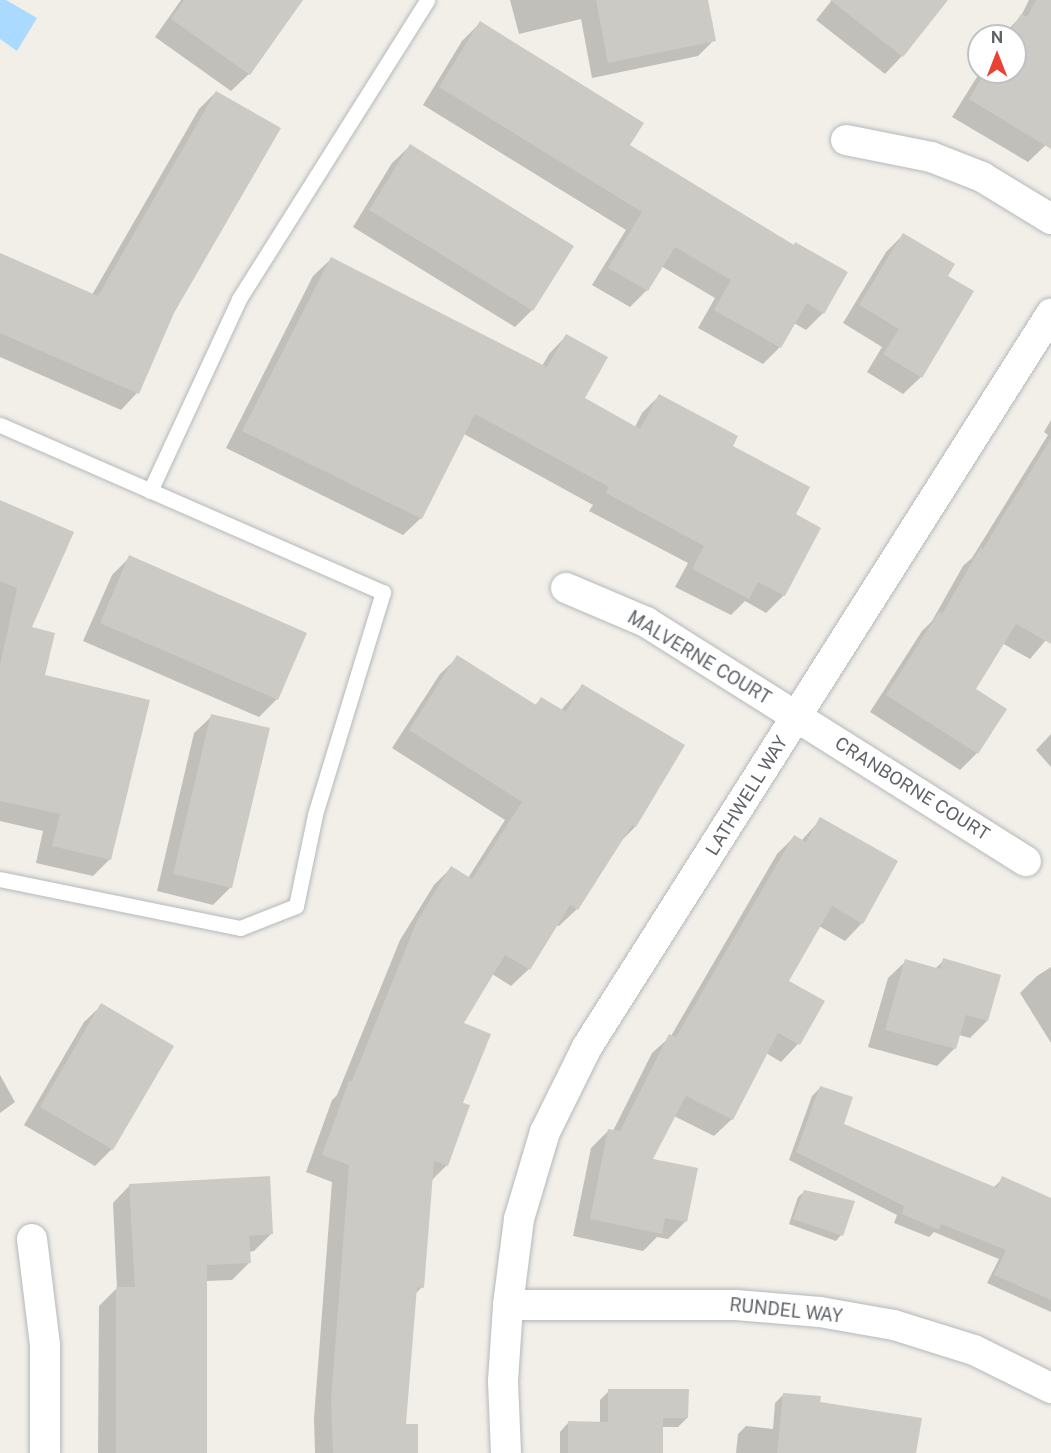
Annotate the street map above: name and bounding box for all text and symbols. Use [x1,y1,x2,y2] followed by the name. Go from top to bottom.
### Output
[967,24,1027,84] north arrow
[991,28,1003,47] text: N
[623,607,775,709] street label: MALVERNE COURT
[701,732,793,860] street label: LATHWELL WAY
[831,733,993,845] street label: CRANBORNE COURT
[728,1294,844,1328] street label: RUNDEL WAY

